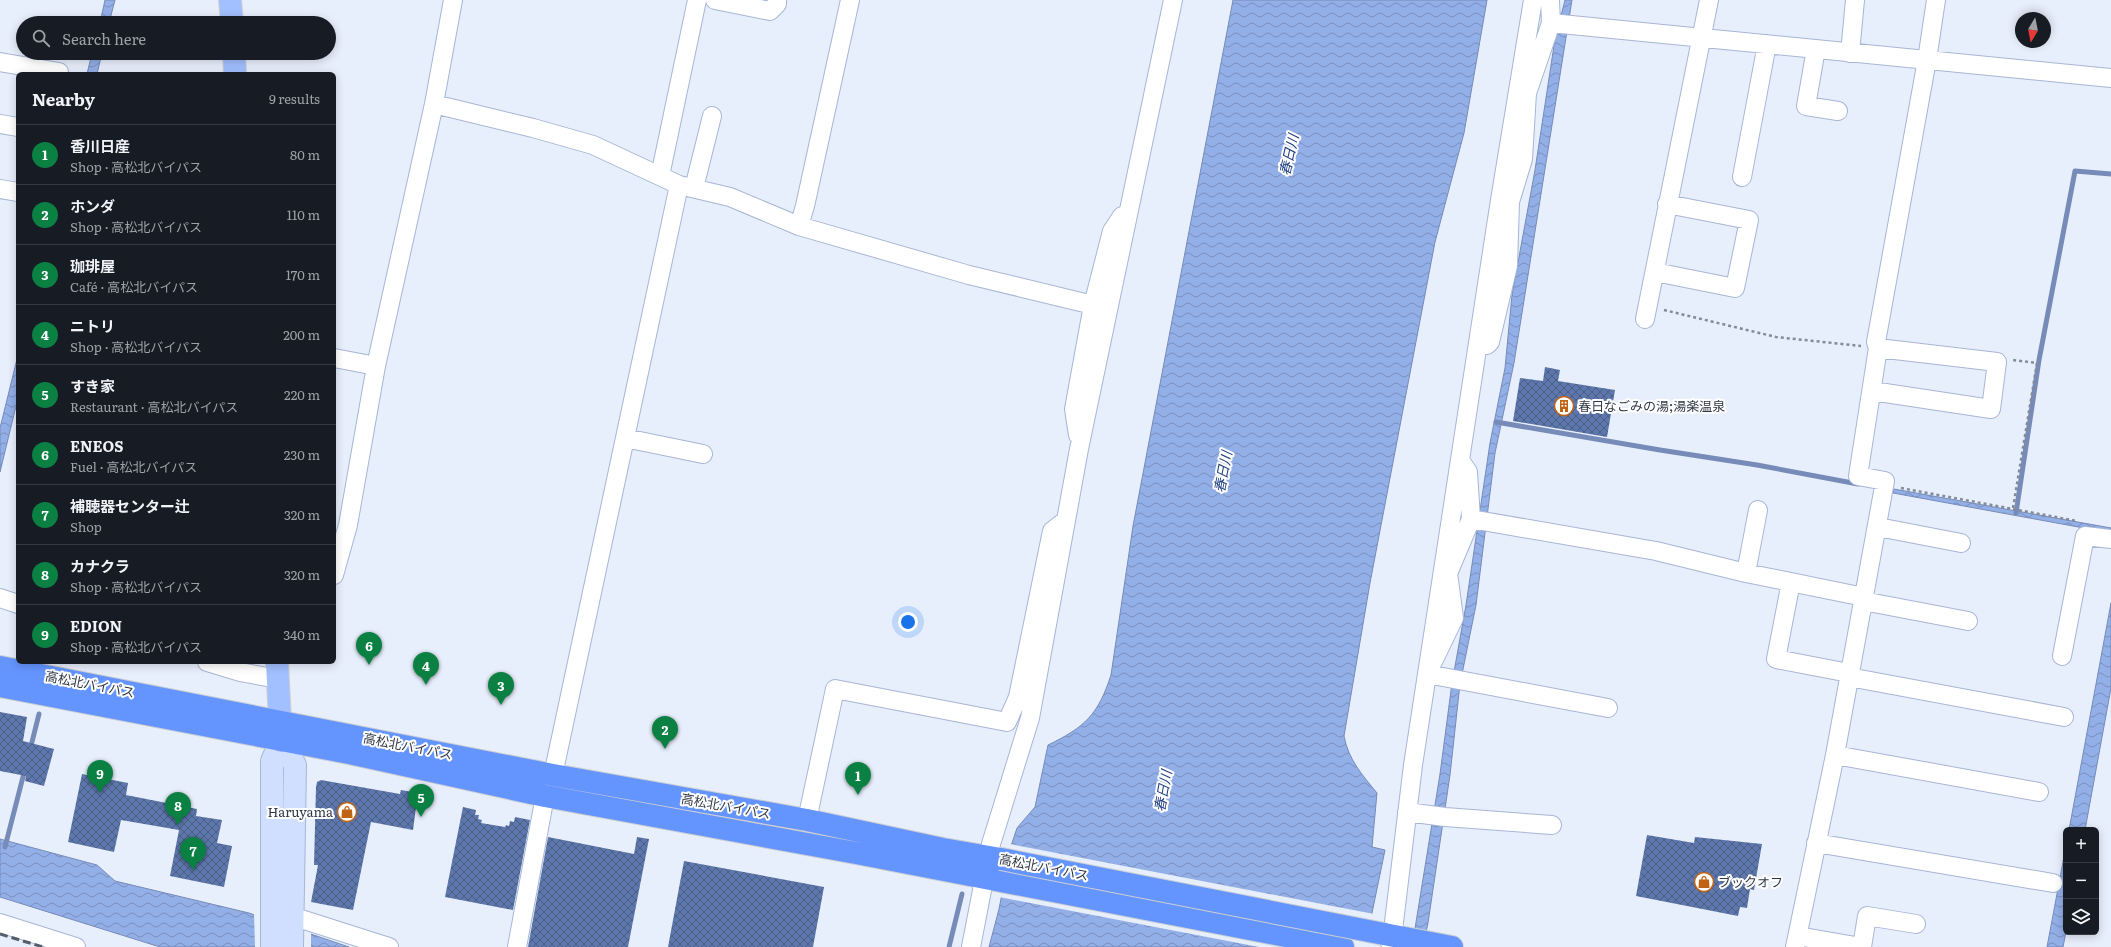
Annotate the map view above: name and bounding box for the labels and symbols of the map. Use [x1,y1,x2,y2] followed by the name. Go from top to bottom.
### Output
[2015,12,2051,48] north arrow
[1274,130,1303,177] water label: 春日川
[1553,395,1575,417] building icon: 春日なごみの湯;湯楽温泉
[1578,396,1725,415] place label: 春日なごみの湯;湯楽温泉
[1208,447,1236,494] water label: 春日川
[898,612,918,632] your location
[356,632,382,665] pin: 6
[413,652,439,685] pin: 4
[44,666,136,701] street label: 高松北バイパス
[488,672,514,705] pin: 3
[652,716,678,749] pin: 2
[362,728,454,763] street label: 高松北バイパス
[87,760,113,793] pin: 9
[845,762,871,795] pin: 1
[1149,766,1176,813] water label: 春日川
[408,784,434,817] pin: 5
[680,788,772,823] street label: 高松北バイパス
[165,792,191,825] pin: 8
[336,801,358,823] shop icon: Haruyama
[267,802,333,821] place label: Haruyama
[180,837,206,870] pin: 7
[998,849,1090,884] street label: 高松北バイパス
[1693,871,1715,893] shop icon: ブックオフ
[1718,872,1783,891] place label: ブックオフ

